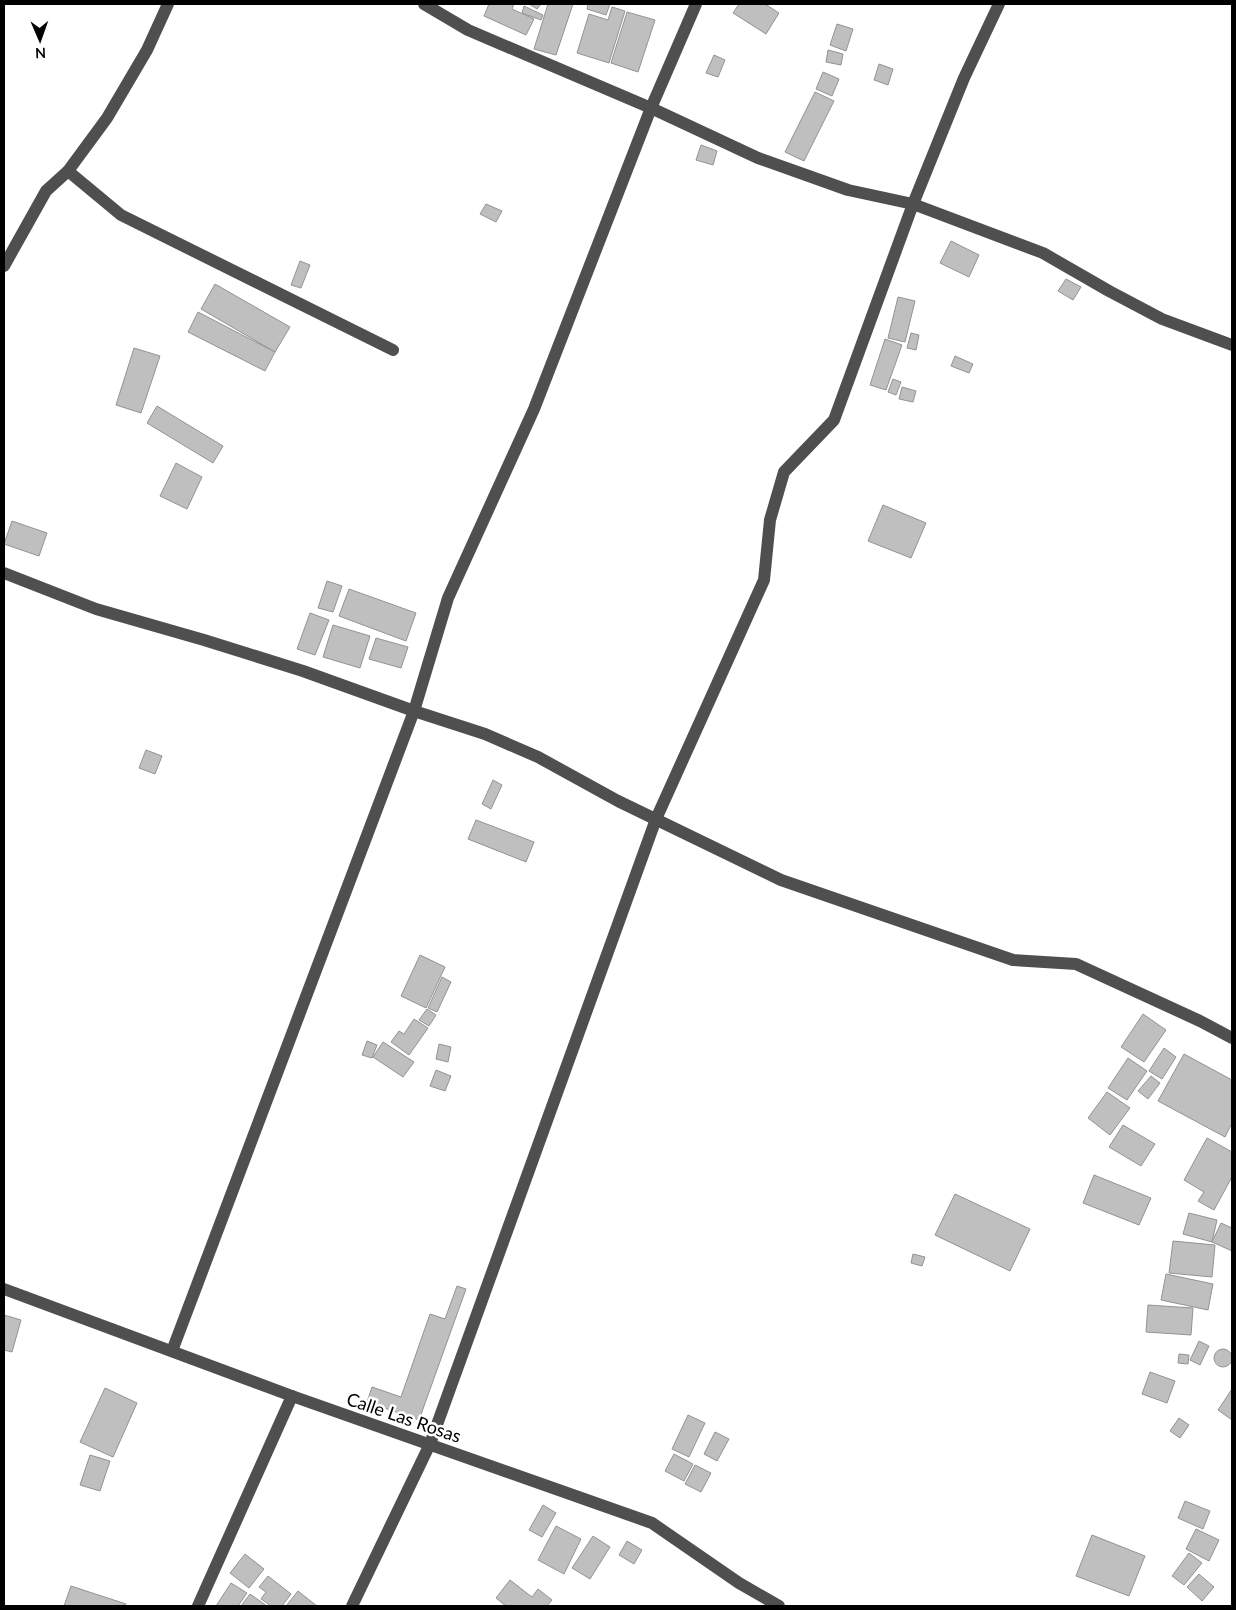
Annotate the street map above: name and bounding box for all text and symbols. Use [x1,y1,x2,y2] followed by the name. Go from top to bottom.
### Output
[15,15,65,65] north arrow
[35,45,46,62] text: N
[344,1387,464,1447] street label: Calle Las Rosas

